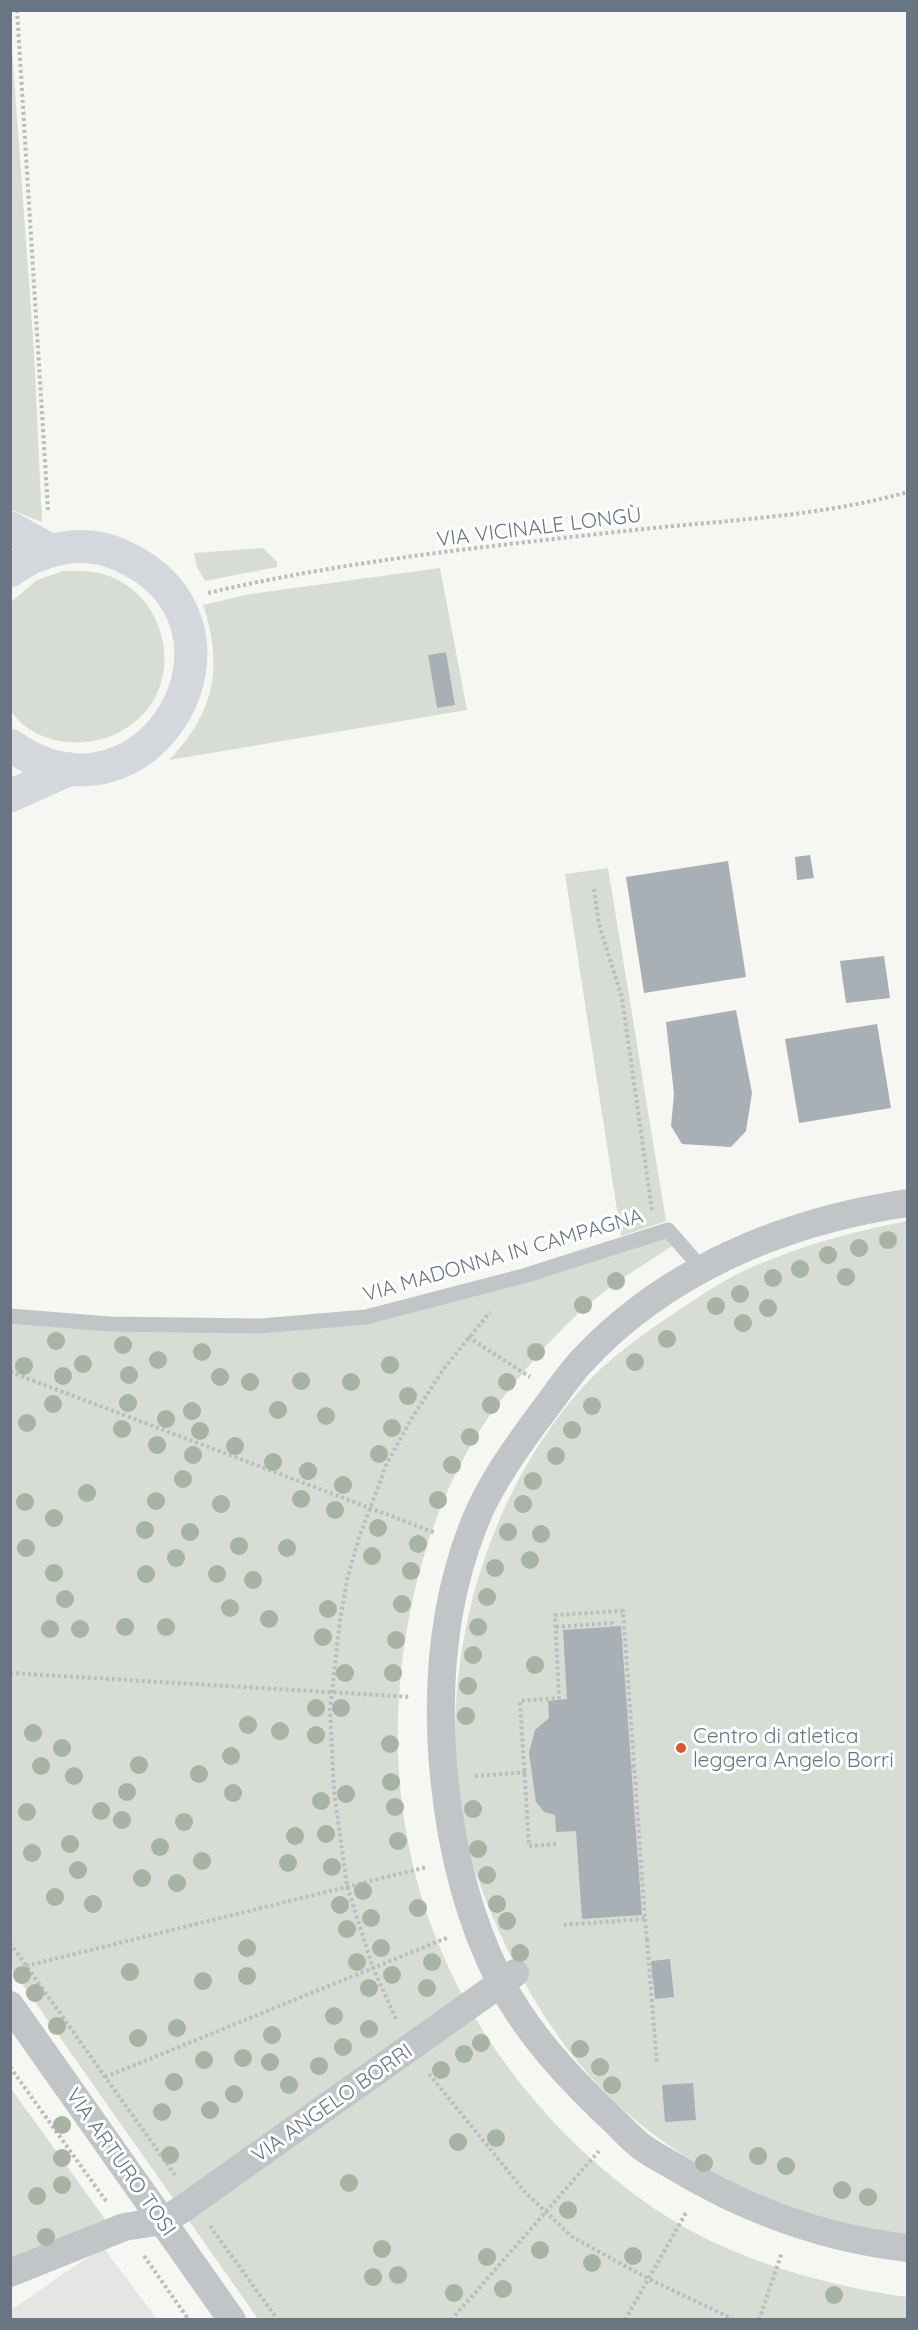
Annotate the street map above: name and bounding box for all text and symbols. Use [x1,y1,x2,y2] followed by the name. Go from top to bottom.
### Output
[435,501,643,551] street label: VIA VICINALE LONGÙ
[360,1202,646,1307] street label: VIA MADONNA IN CAMPAGNA
[693,1722,894,1772] place label: Centro di atletica leggera Angelo Borri
[674,1741,688,1755] marker: Centro di atletica leggera Angelo Borri
[246,2037,417,2167] street label: VIA ANGELO BORRI
[61,2082,183,2240] street label: VIA ARTURO TOSI

